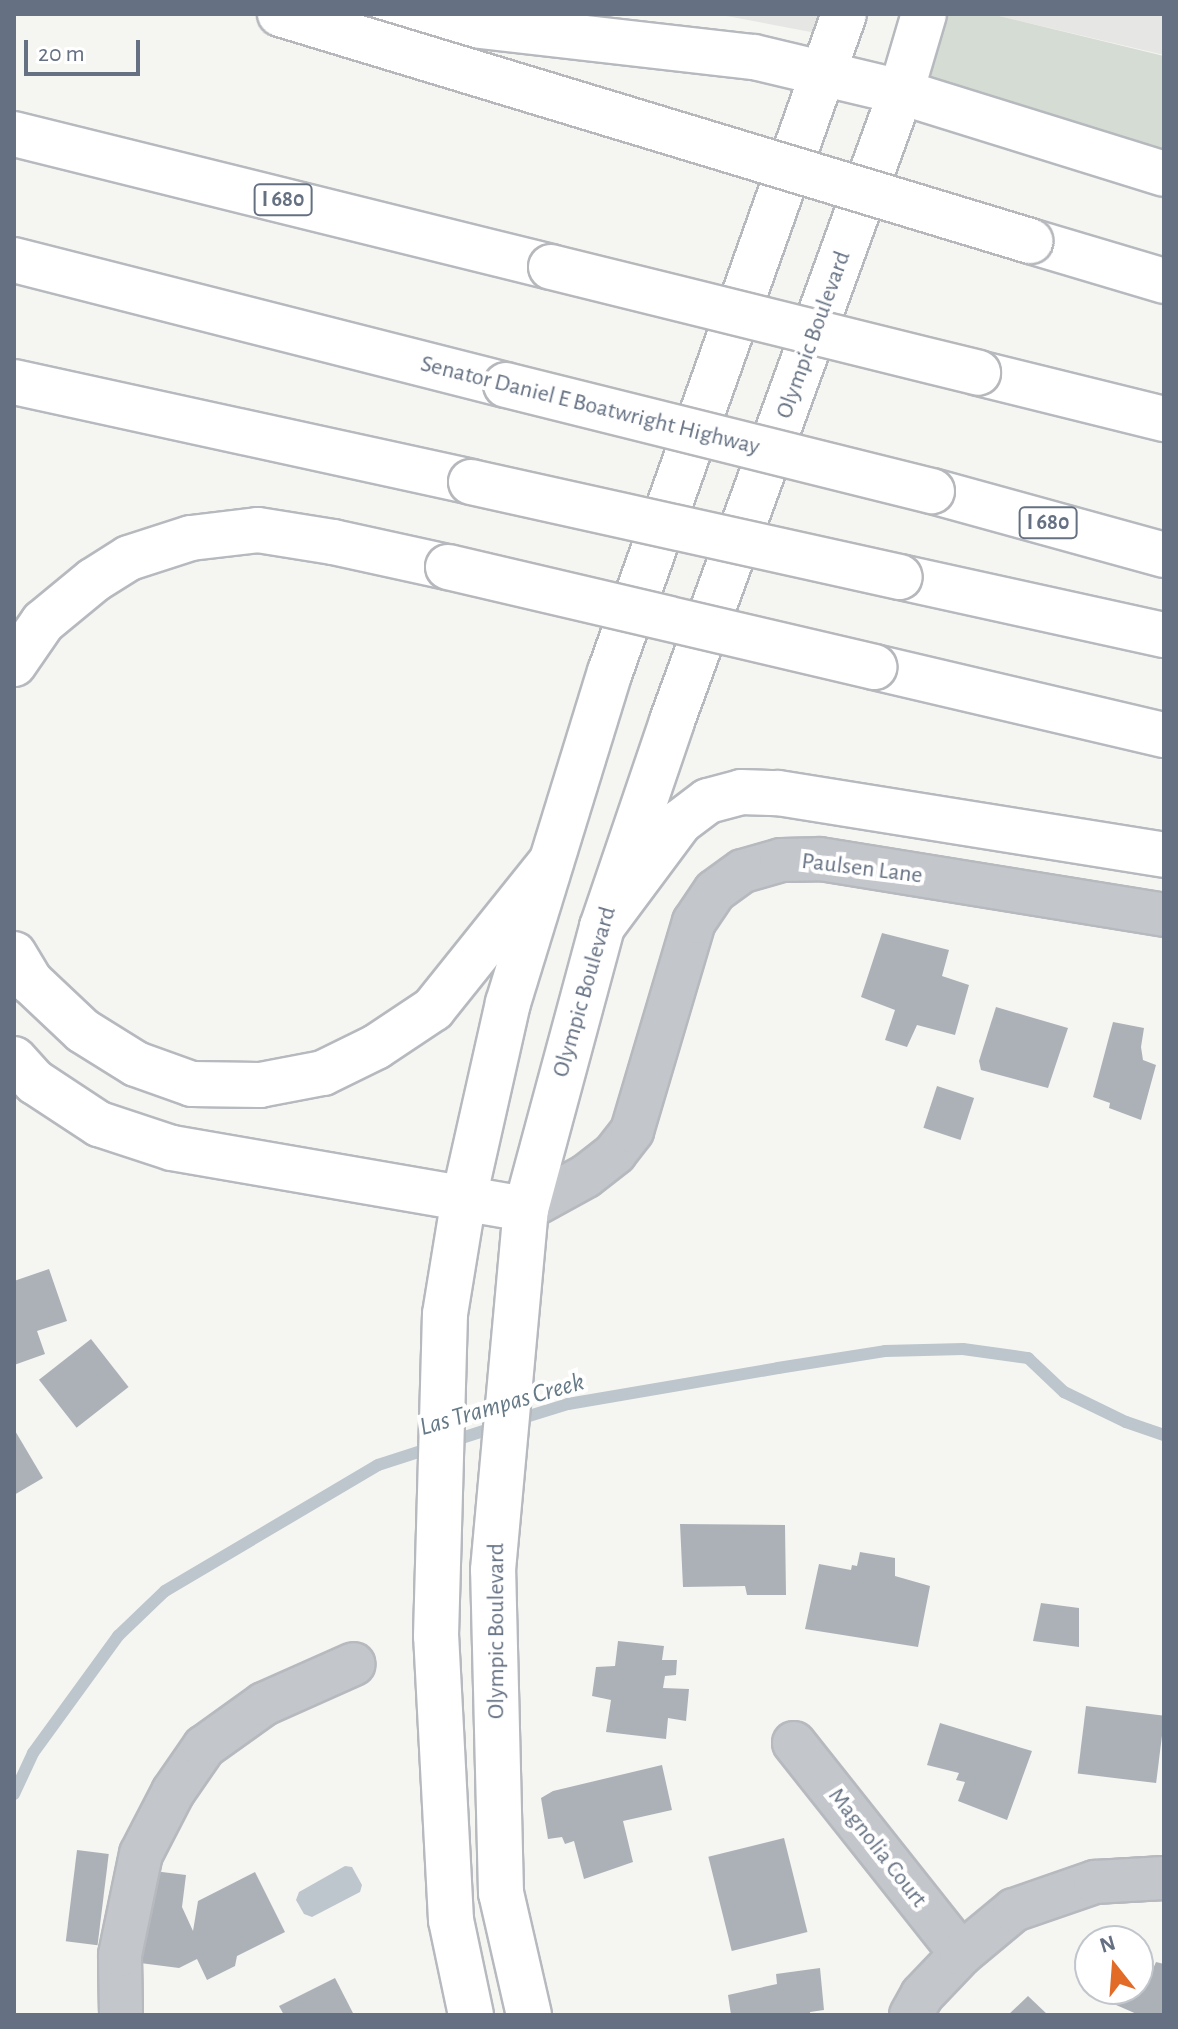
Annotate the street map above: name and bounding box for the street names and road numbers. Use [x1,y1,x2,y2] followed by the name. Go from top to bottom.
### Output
[253,182,313,218] road number: I 680
[770,247,858,423] street label: Olympic Boulevard
[417,350,763,462] street label: Senator Daniel E Boatwright Highway
[1018,505,1078,541] road number: I 680
[800,847,924,891] street label: Paulsen Lane
[547,903,623,1081] street label: Olympic Boulevard
[483,1543,511,1719] street label: Olympic Boulevard
[821,1783,933,1913] street label: Magnolia Court

